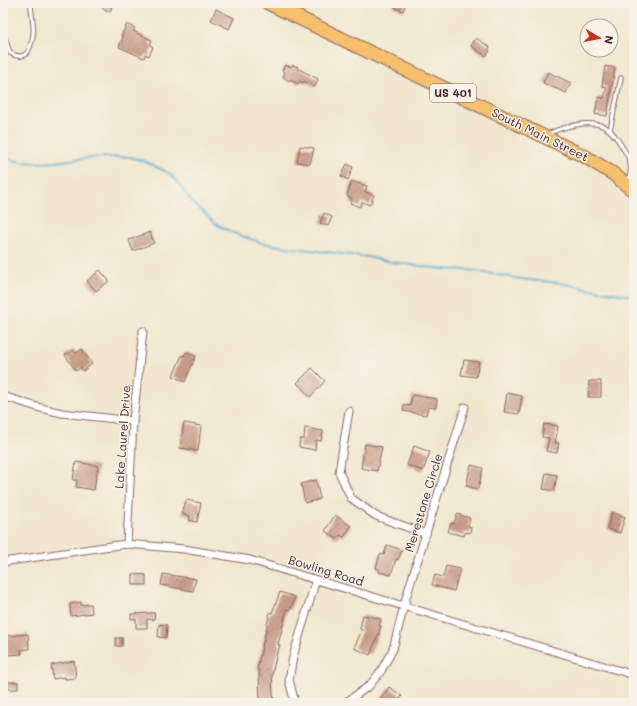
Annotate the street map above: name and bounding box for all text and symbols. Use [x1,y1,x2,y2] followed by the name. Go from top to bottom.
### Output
[579,18,619,58] north arrow
[601,34,617,45] text: N
[430,84,476,102] road number: US 401
[489,104,591,164] street label: South Main Street
[110,385,134,489] street label: Lake Laurel Drive
[400,451,446,554] street label: Merestone Circle
[287,551,366,589] street label: Bowling Road

